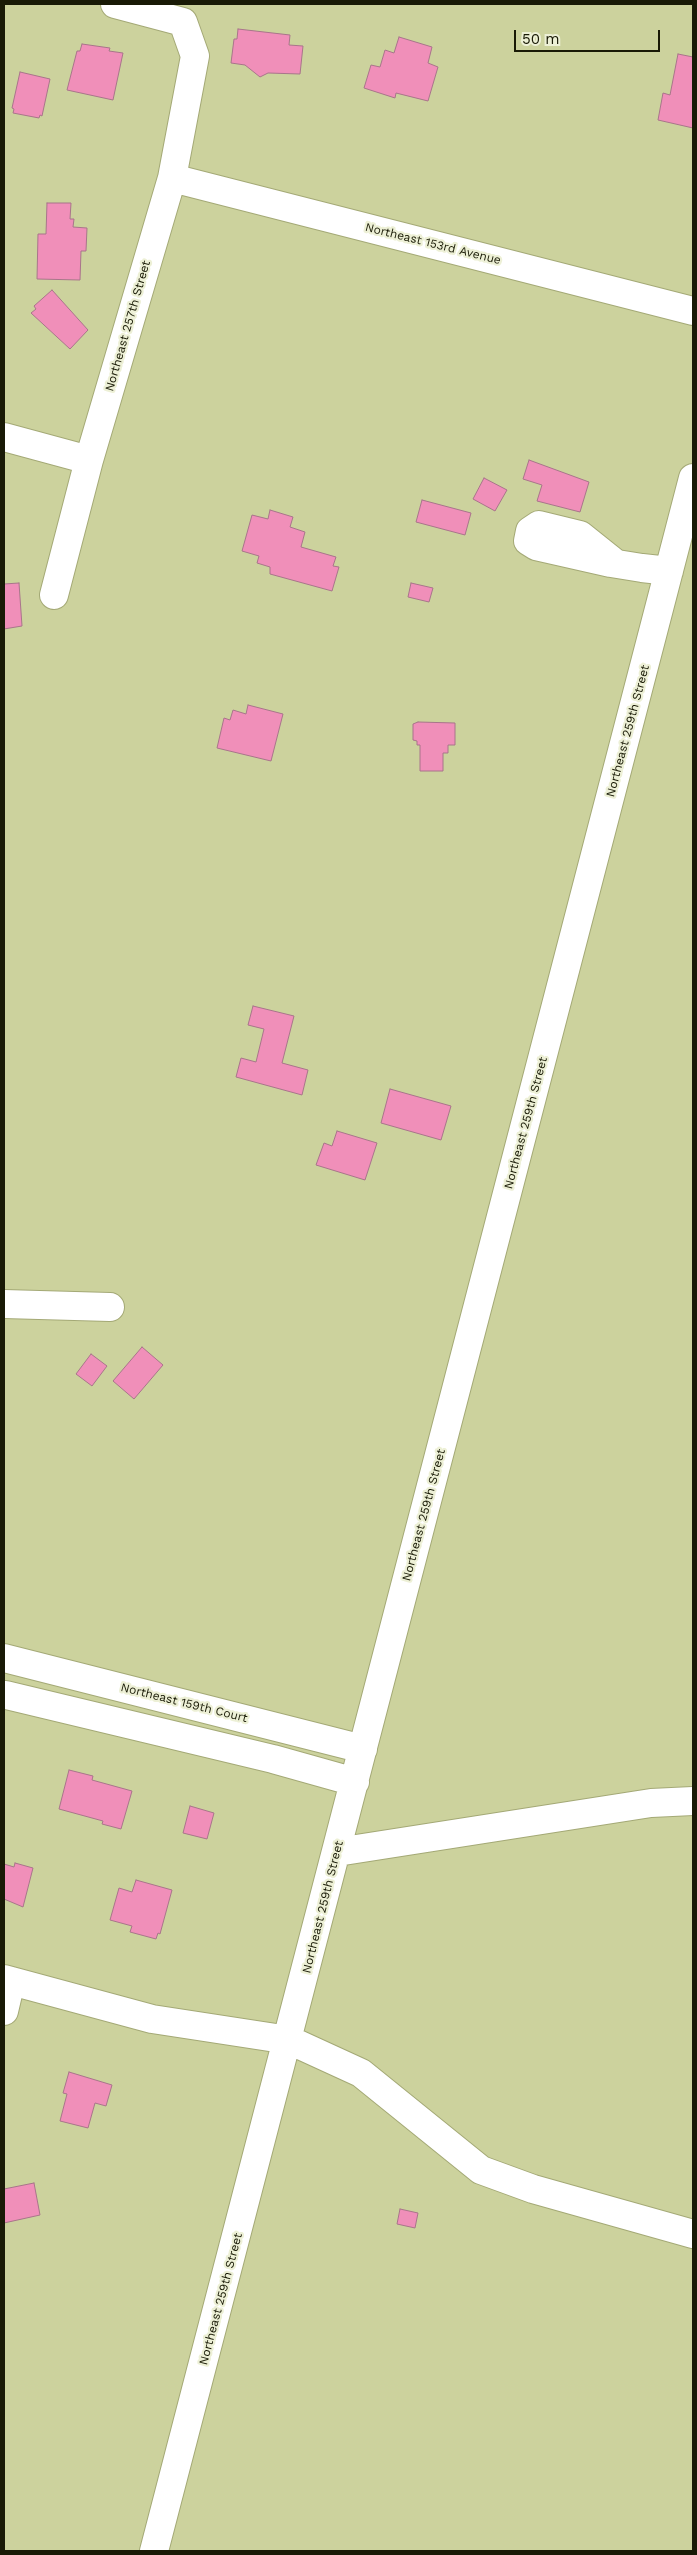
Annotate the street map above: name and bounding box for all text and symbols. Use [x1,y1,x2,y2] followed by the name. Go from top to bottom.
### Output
[517,20,663,52] scale bar
[522,30,559,48] text: 50 m
[364,220,502,268] street label: Northeast 153rd Avenue
[102,259,154,393] street label: Northeast 257th Street
[603,663,653,799] street label: Northeast 259th Street
[501,1055,551,1191] street label: Northeast 259th Street
[399,1447,449,1583] street label: Northeast 259th Street
[119,1680,249,1726] street label: Northeast 159th Court
[300,1839,346,1975] street label: Northeast 259th Street
[196,2231,246,2367] street label: Northeast 259th Street

